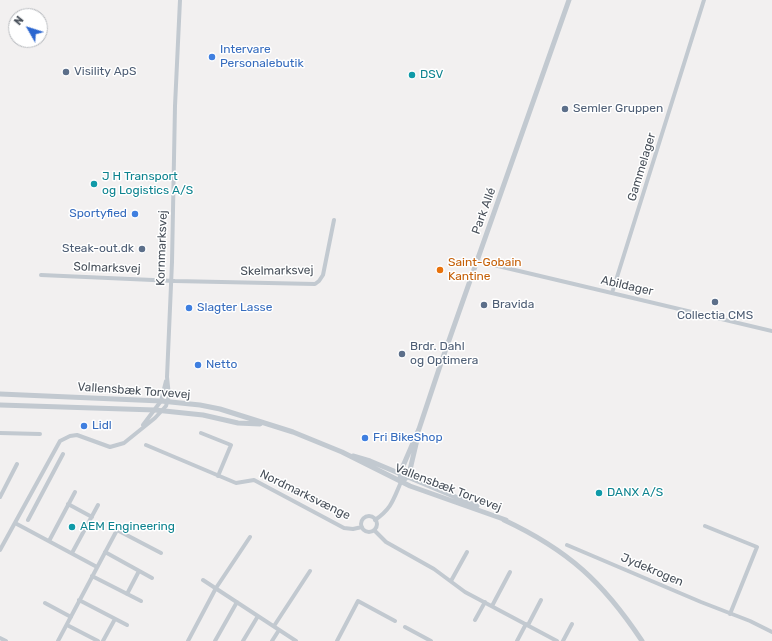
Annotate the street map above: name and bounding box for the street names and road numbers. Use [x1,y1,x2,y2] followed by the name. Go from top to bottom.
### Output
[625,131,659,203] street label: Gammelager
[469,186,499,236] street label: Park Allé
[153,210,171,286] street label: Kornmarksvej
[73,260,141,276] street label: Solmarksvej
[240,263,314,279] street label: Skelmarksvej
[599,273,655,299] street label: Abildager
[77,380,191,402] street label: Vallensbæk Torvevej
[393,461,503,515] street label: Vallensbæk Torvevej
[257,467,353,523] street label: Nordmarksvænge
[619,550,685,590] street label: Jydekrogen

